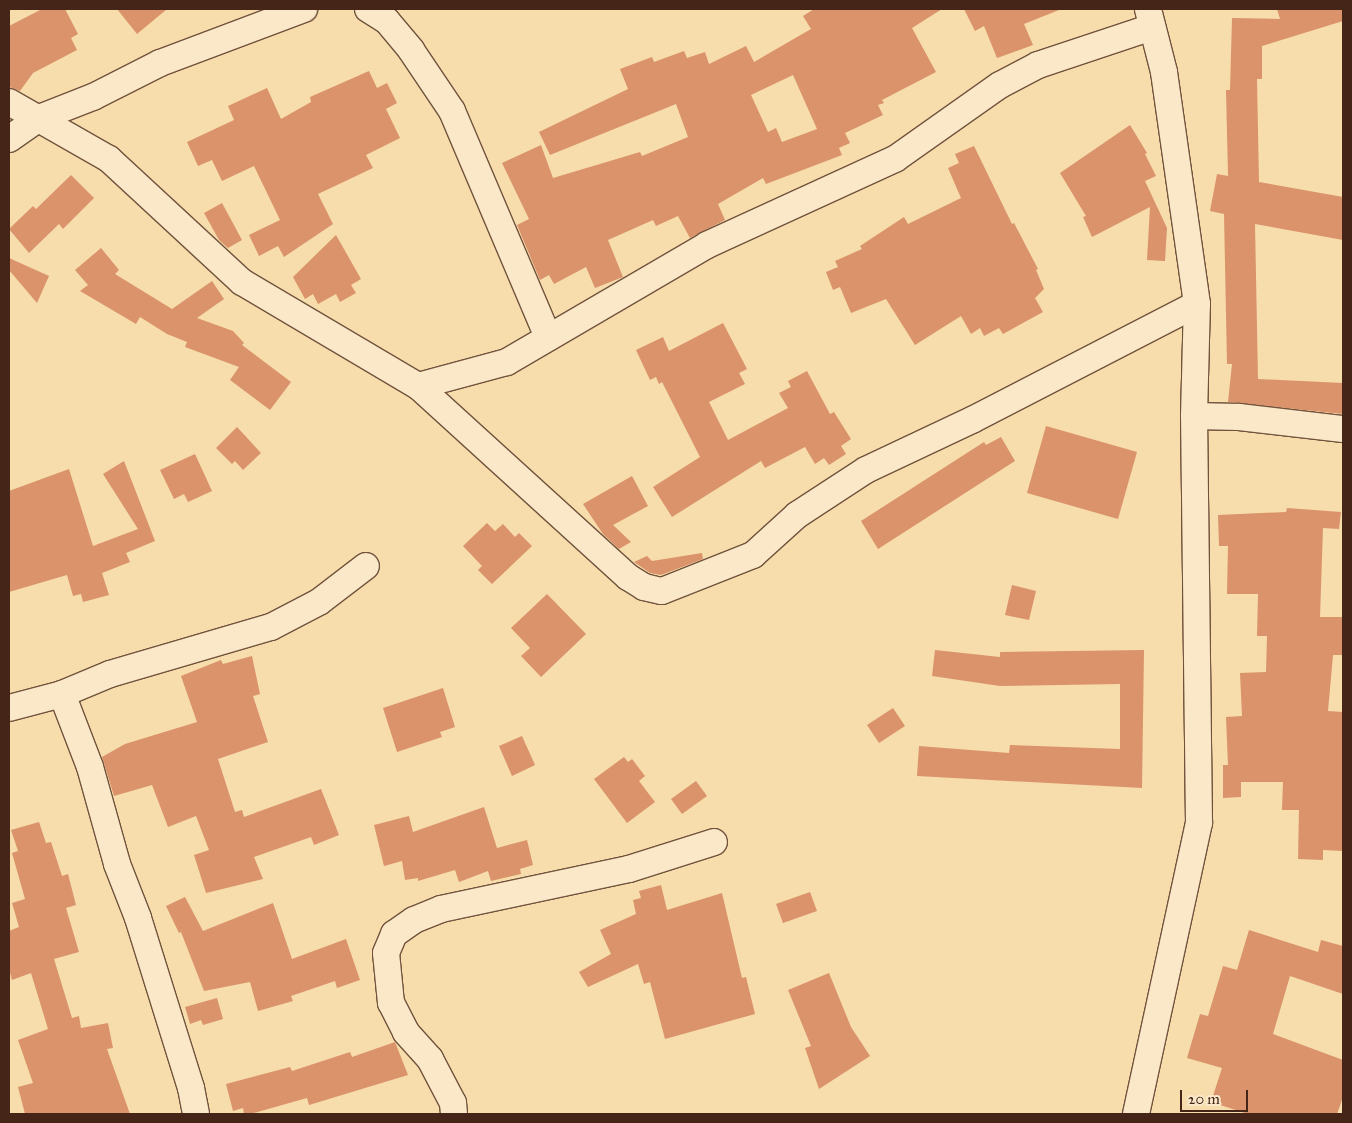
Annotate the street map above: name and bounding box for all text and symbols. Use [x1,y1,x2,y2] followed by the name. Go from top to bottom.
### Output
[1182,1080,1250,1112] scale bar
[1188,1090,1220,1108] text: 20 m

